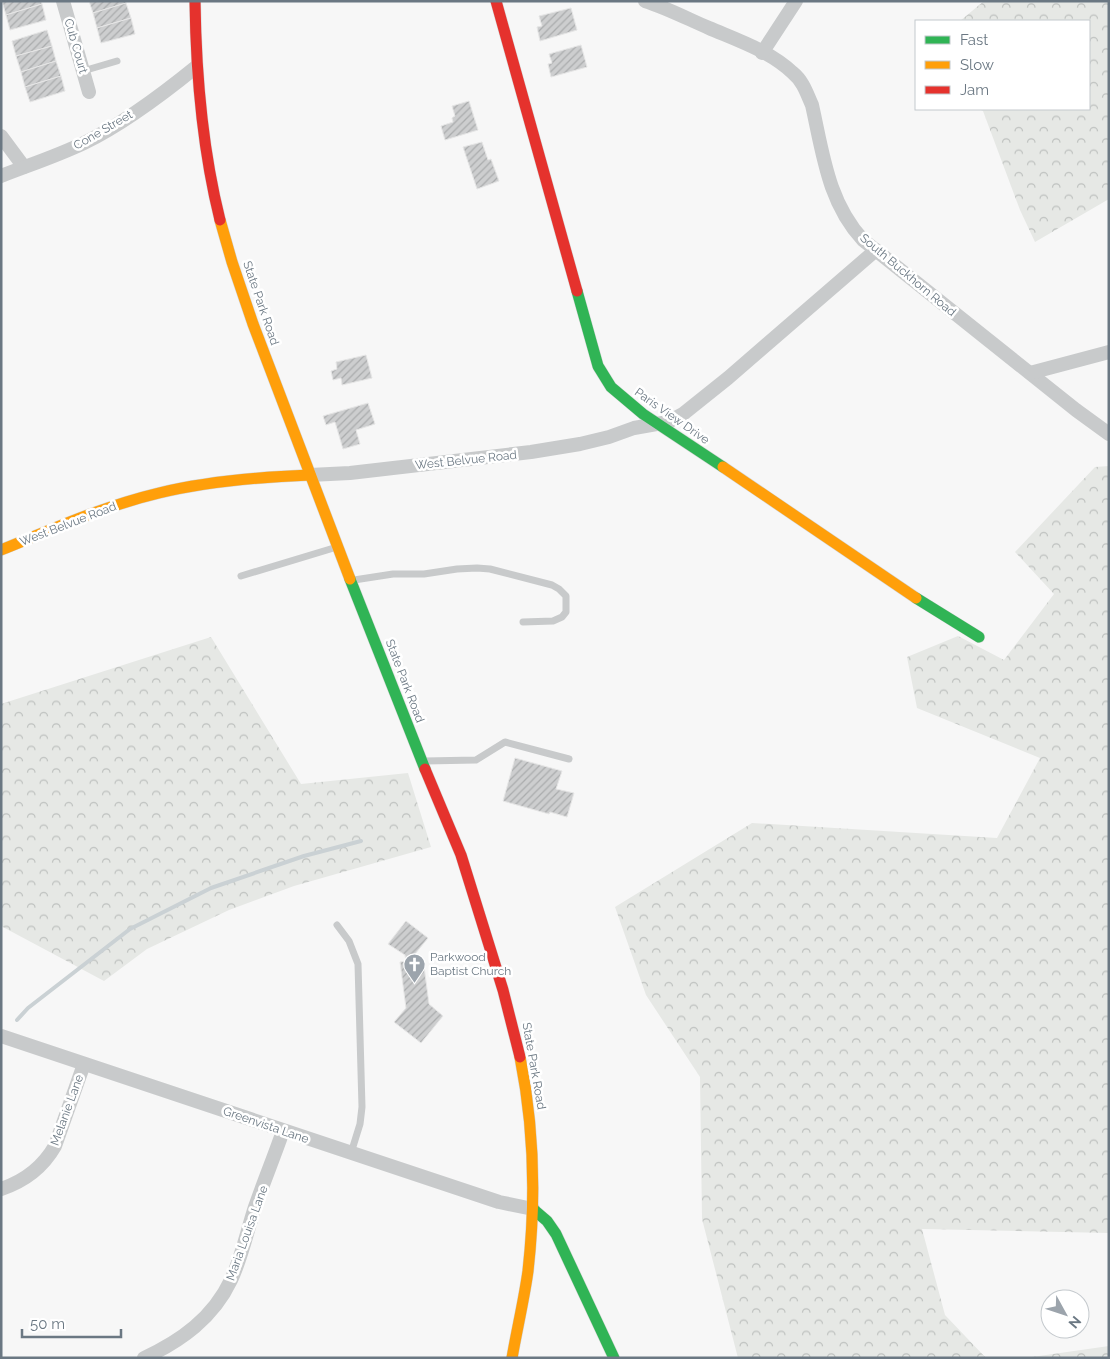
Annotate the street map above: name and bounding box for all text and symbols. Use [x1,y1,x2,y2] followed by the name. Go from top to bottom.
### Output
[61,17,91,75] street label: Cub Court
[915,20,1090,110] legend
[960,31,988,49] text: Fast
[960,56,994,74] text: Slow
[960,81,989,99] text: Jam
[71,108,135,152] street label: Cone Street
[857,231,959,319] street label: South Buckhorn Road
[240,259,282,347] street label: State Park Road
[632,385,712,447] street label: Paris View Drive
[414,448,518,472] street label: West Belvue Road
[18,499,118,549] street label: West Belvue Road
[383,637,427,725] street label: State Park Road
[430,950,511,978] place label: Parkwood Baptist Church
[402,952,426,983] church icon: Parkwood Baptist Church
[519,1021,549,1111] street label: State Park Road
[48,1073,86,1147] street label: Melanie Lane
[221,1104,311,1146] street label: Greenvista Lane
[223,1184,271,1282] street label: Maria Louisa Lane
[1040,1289,1090,1339] north arrow
[22,1306,121,1338] scale bar
[1065,1313,1085,1332] text: N
[30,1315,65,1333] text: 50 m

